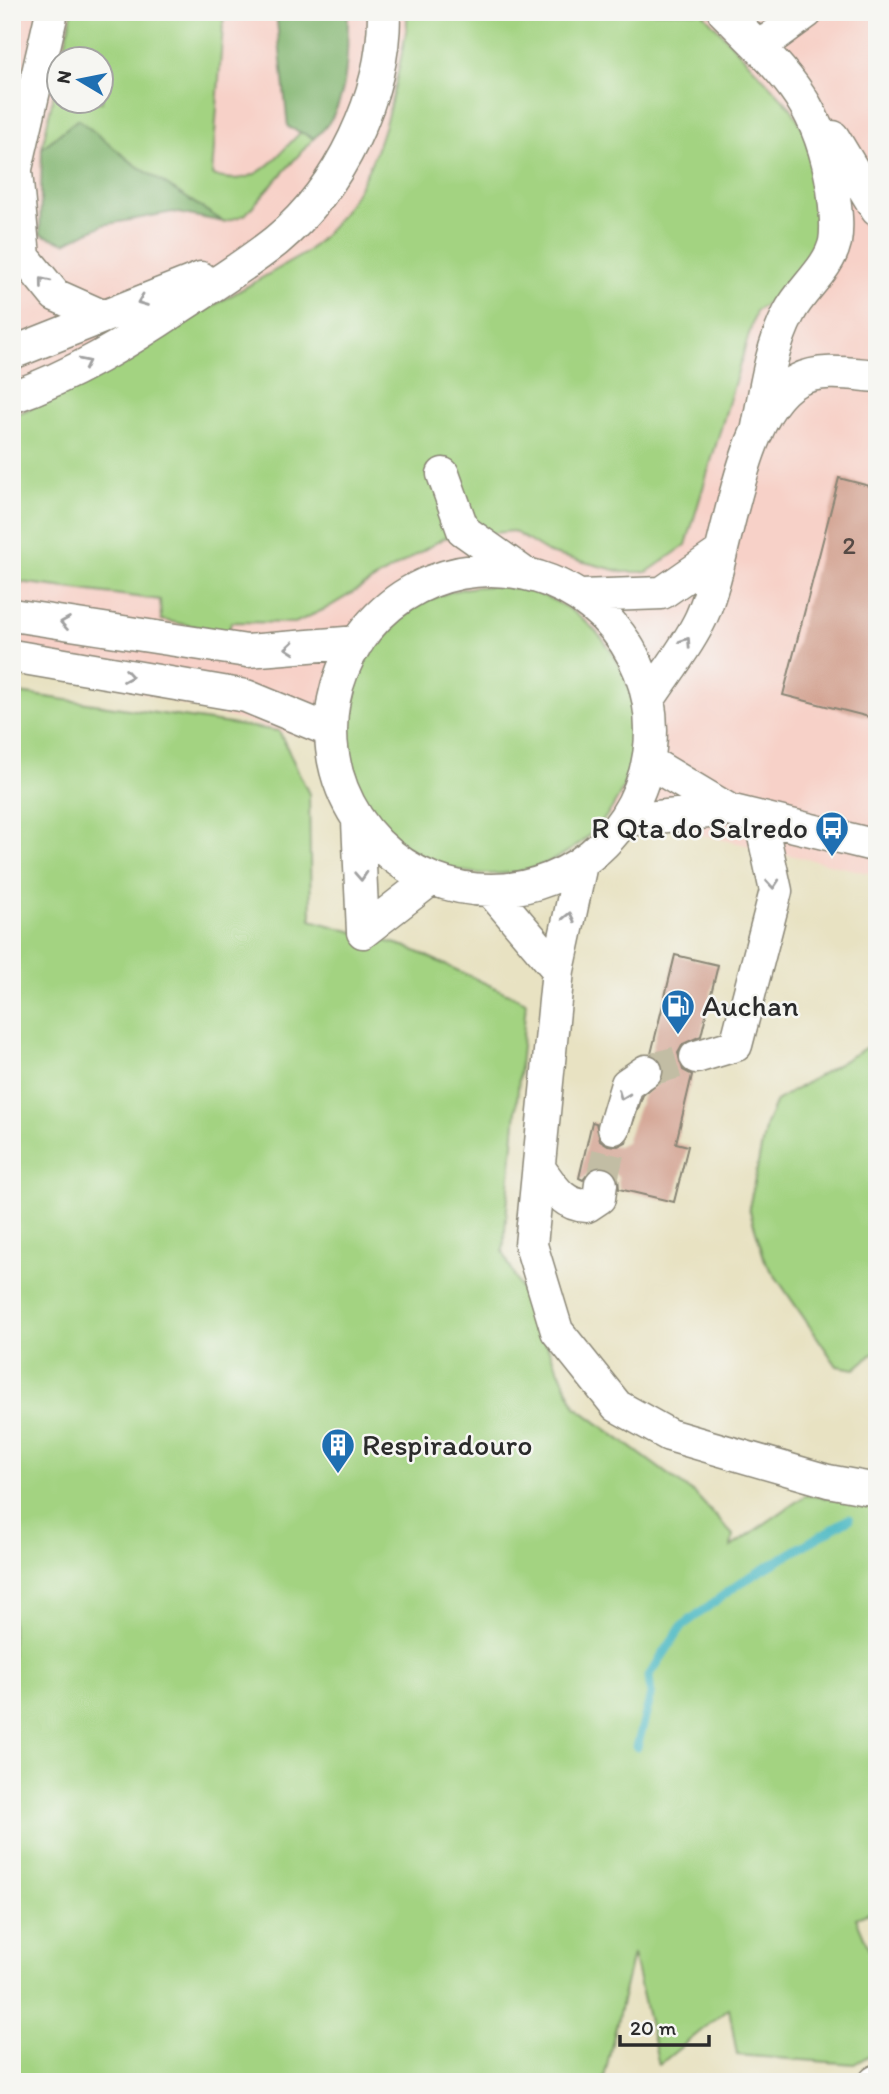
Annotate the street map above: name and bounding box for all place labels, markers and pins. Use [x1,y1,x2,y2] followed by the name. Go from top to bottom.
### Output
[591,809,808,846] place label: R Qta do Salredo
[813,809,851,858] bus stop icon: R Qta do Salredo
[659,987,697,1036] fuel station icon: Auchan
[702,987,799,1024] place label: Auchan
[319,1426,357,1475] building icon: Respiradouro
[362,1426,532,1463] place label: Respiradouro

